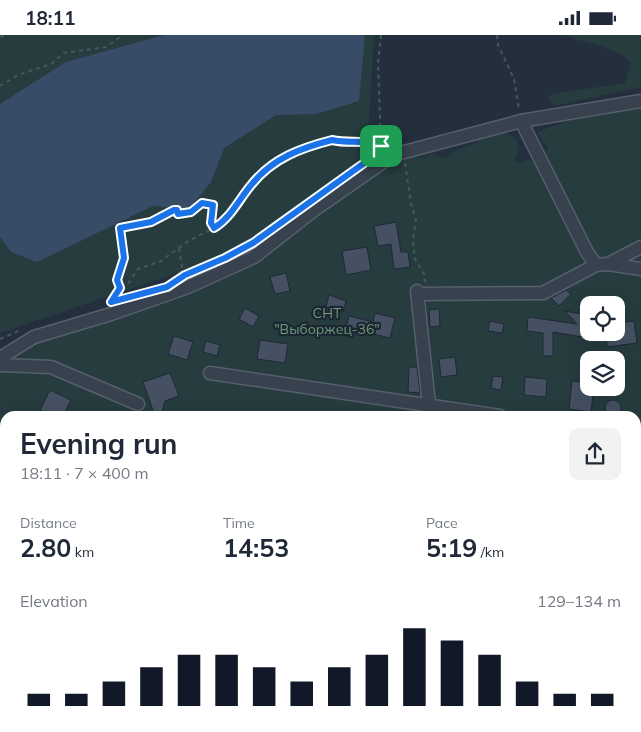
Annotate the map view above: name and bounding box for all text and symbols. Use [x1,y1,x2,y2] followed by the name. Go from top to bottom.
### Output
[25,6,75,30] text: 18:11
[360,125,402,167] pin
[367,132,395,160] icon: arrive
[580,296,625,396] map controls
[580,296,625,341] button: locate
[274,304,380,338] park label: СНТ "Выборжец-36"
[580,351,625,396] button: layers
[20,426,177,461] text: Evening run
[569,428,621,480] button: share
[20,463,149,483] text: 18:11 · 7 × 400 m
[20,514,77,532] text: Distance
[223,514,255,532] text: Time
[426,514,458,532] text: Pace
[20,532,71,563] text: 2.80
[223,532,289,563] text: 14:53
[426,532,477,563] text: 5:19
[71,543,94,561] text: km
[477,543,504,561] text: /km
[20,591,88,611] text: Elevation
[537,591,621,611] text: 129–134 m

